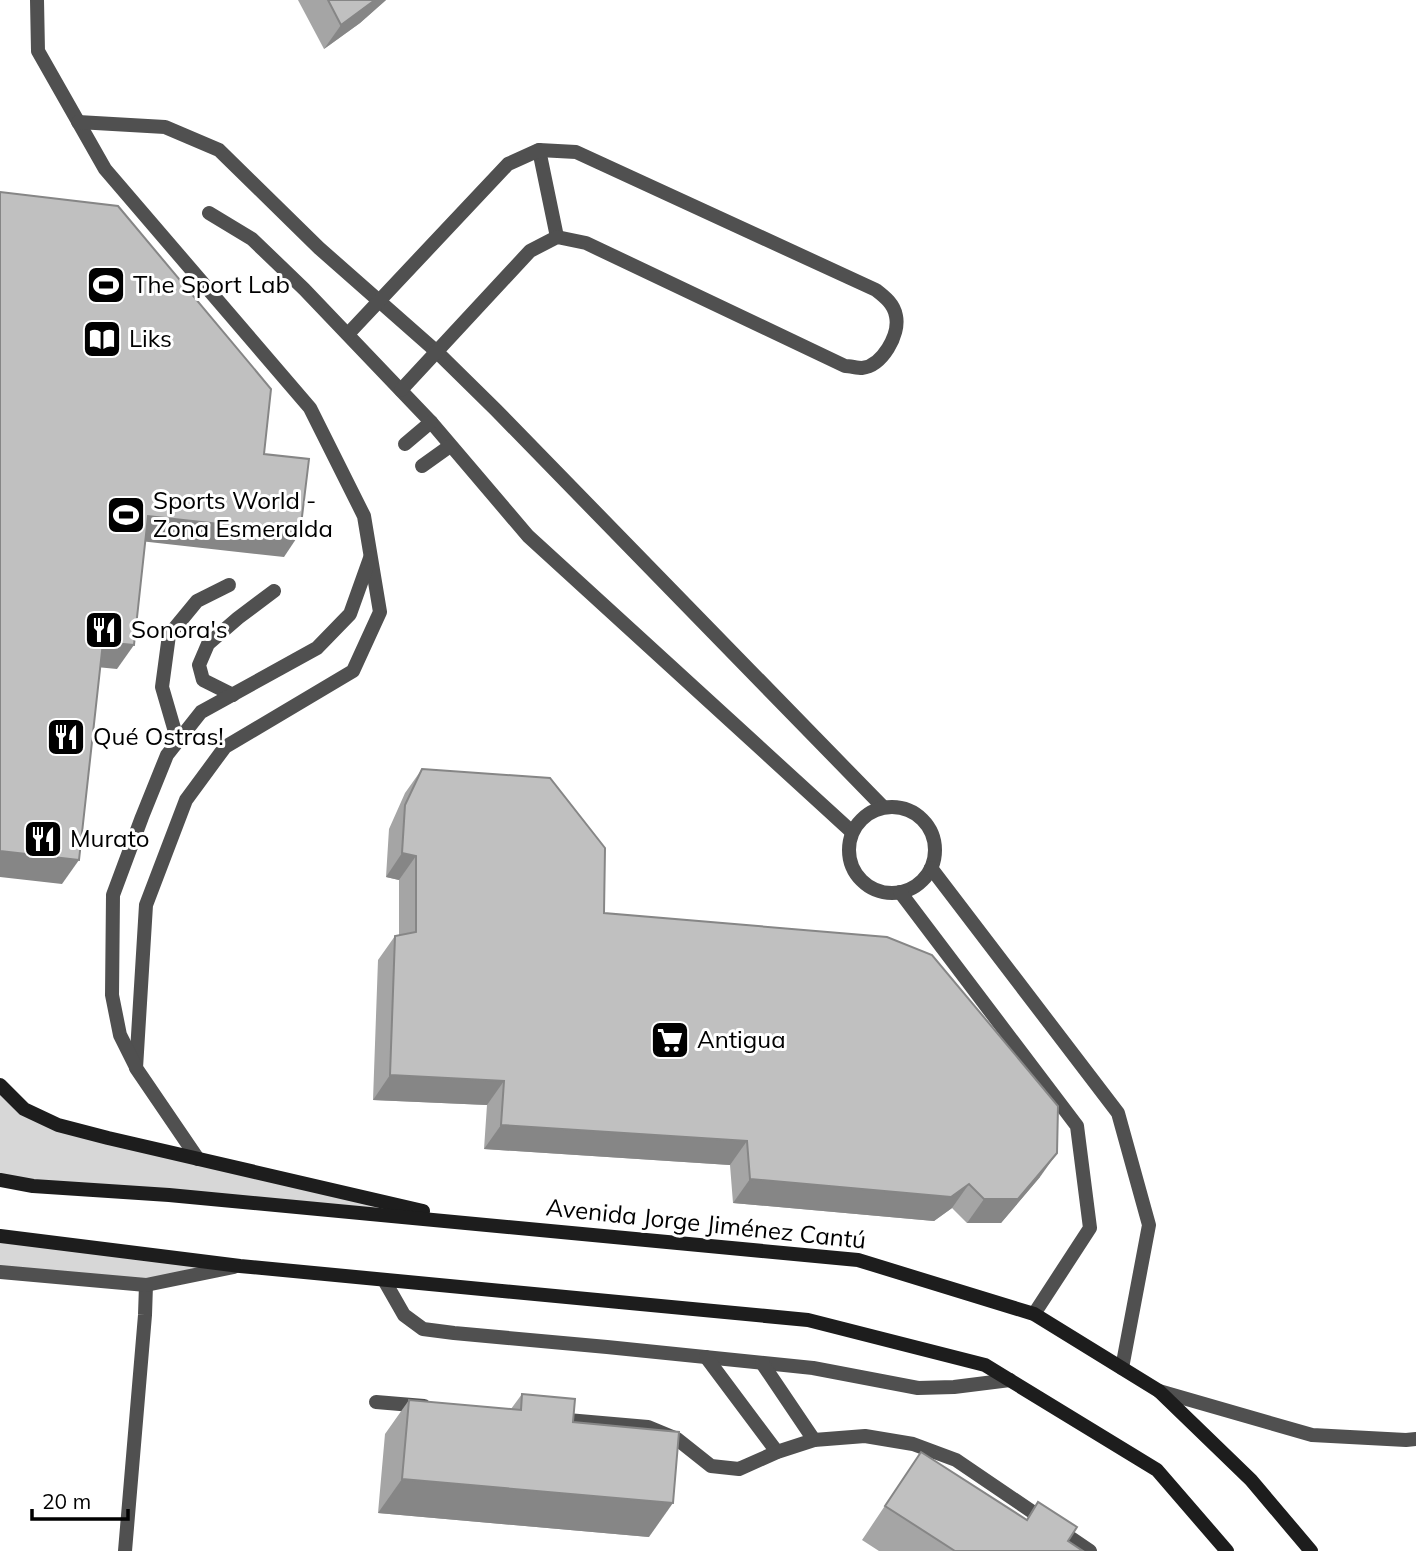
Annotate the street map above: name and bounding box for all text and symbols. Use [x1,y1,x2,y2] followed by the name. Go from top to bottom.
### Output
[85,264,127,306] sports icon: The Sport Lab
[133,269,290,299] place label: The Sport Lab
[81,318,123,360] library icon: Liks
[129,323,172,353] place label: Liks
[153,485,333,543] place label: Sports World - Zona Esmeralda
[105,494,147,536] sports icon: Sports World - Zona Esmeralda
[83,609,125,651] restaurant icon: Sonora's
[131,614,228,644] place label: Sonora's
[45,716,87,758] restaurant icon: Qué Ostras!
[93,721,224,751] place label: Qué Ostras!
[22,818,64,860] restaurant icon: Murato
[70,823,149,853] place label: Murato
[649,1019,691,1061] supermarket icon: Antigua
[697,1024,786,1054] place label: Antigua
[545,1191,868,1255] street label: Avenida Jorge Jiménez Cantú
[32,1478,128,1522] scale bar
[42,1488,91,1514] text: 20 m

